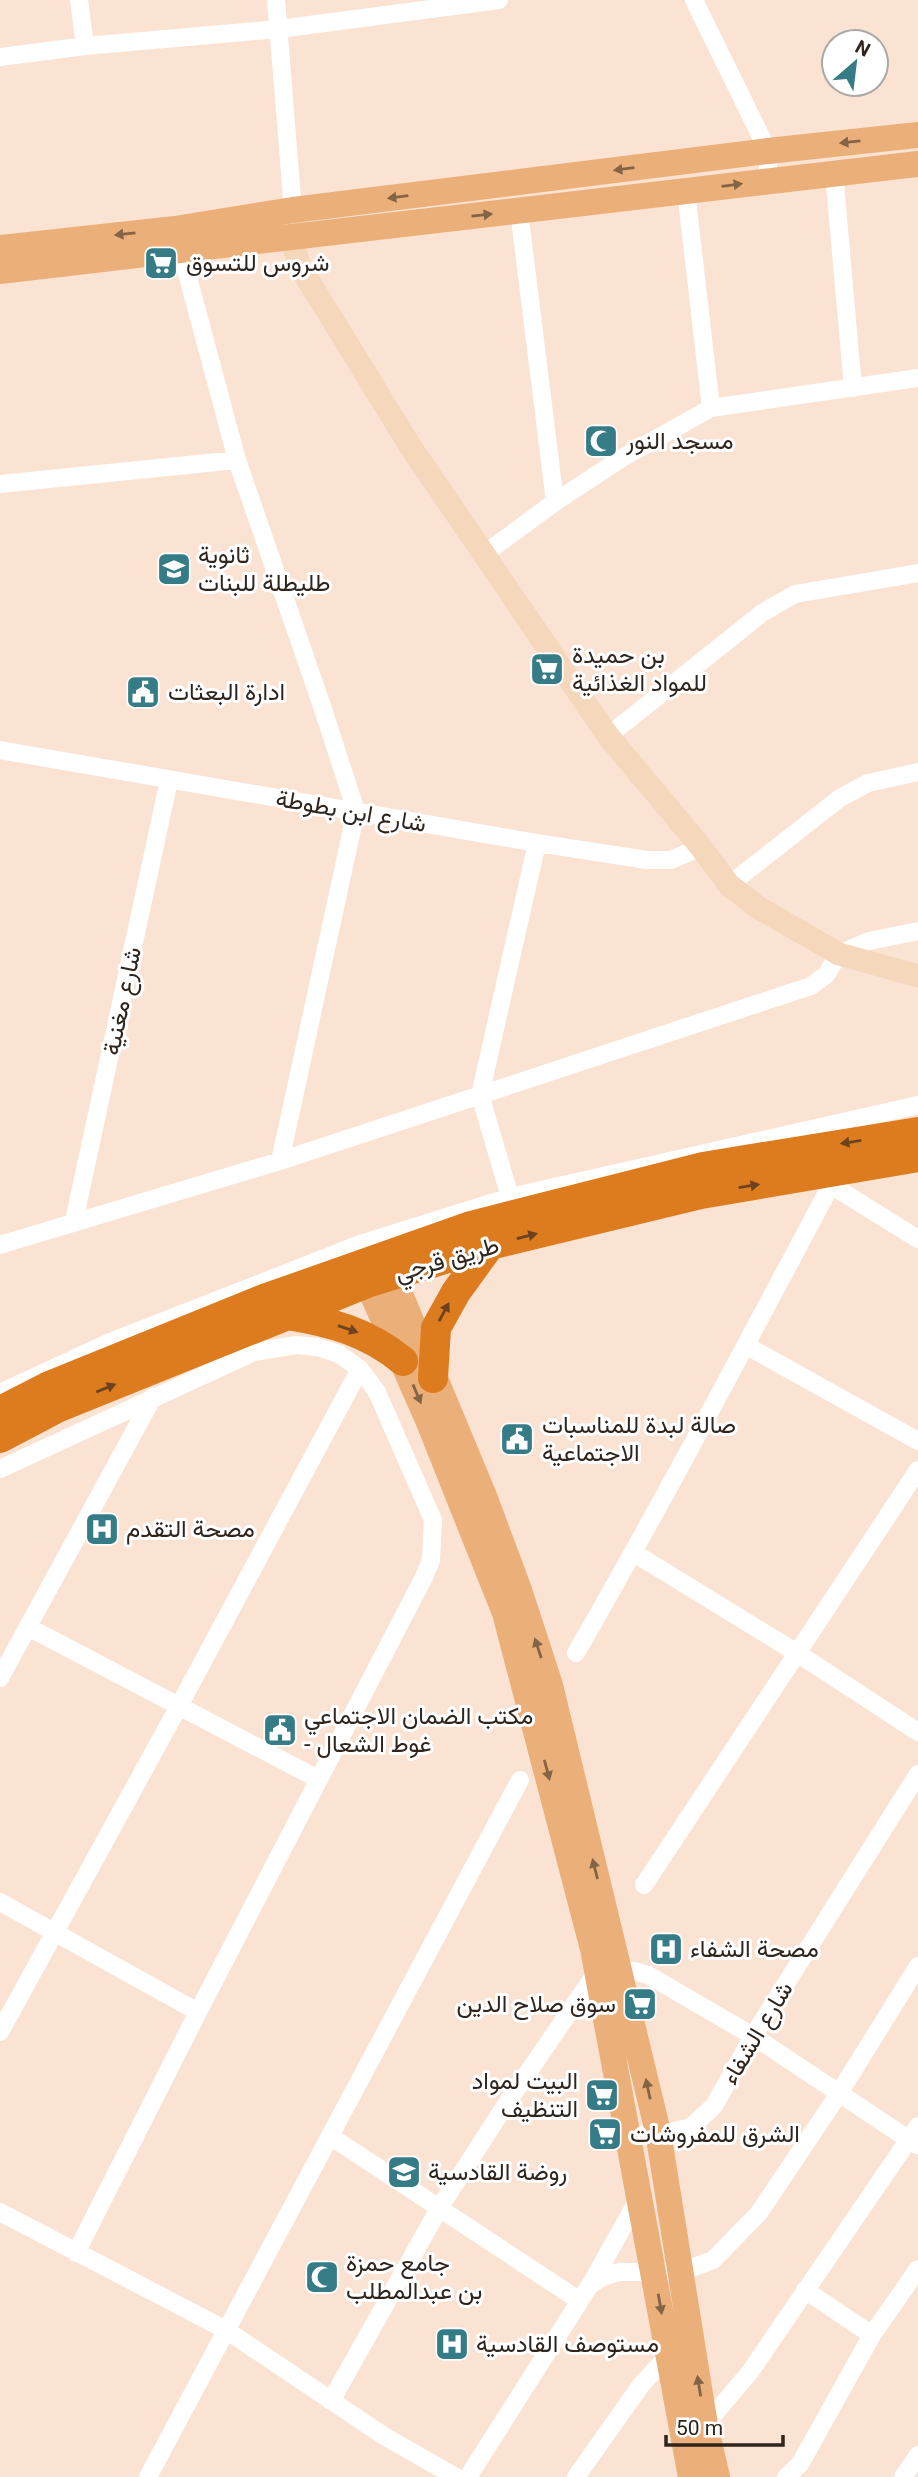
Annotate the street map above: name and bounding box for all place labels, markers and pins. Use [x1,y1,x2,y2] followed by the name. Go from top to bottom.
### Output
[142,244,180,282] supermarket icon: شروس للتسوق
[186,249,330,278] place label: شروس للتسوق
[582,422,620,460] mosque icon: مسجد النور
[625,427,734,456] place label: مسجد النور
[198,541,330,597] place label: ثانوية طليطلة للبنات
[155,550,193,588] school or university icon: ثانوية طليطلة للبنات
[572,641,707,698] place label: بن حميدة للمواد الغذائية
[528,650,566,688] supermarket icon: بن حميدة للمواد الغذائية
[124,673,162,711] public building icon: ادارة البعثات
[168,678,285,707] place label: ادارة البعثات
[542,1411,736,1467] place label: صالة لبدة للمناسبات الاجتماعية
[498,1420,536,1458] public building icon: صالة لبدة للمناسبات الاجتماعية
[83,1510,121,1548] hospital icon: مصحة التقدم
[126,1515,255,1545] place label: مصحة التقدم
[304,1702,533,1759] place label: مكتب الضمان الاجتماعي - غوط الشعال
[261,1711,299,1749] public building icon: مكتب الضمان الاجتماعي - غوط الشعال
[647,1930,685,1968] hospital icon: مصحة الشفاء
[690,1935,819,1963] place label: مصحة الشفاء
[621,1985,659,2023] supermarket icon: سوق صلاح الدين
[456,1990,616,2020] place label: سوق صلاح الدين
[472,2067,578,2123] place label: البيت لمواد التنظيف
[583,2076,621,2114] supermarket icon: البيت لمواد التنظيف
[586,2115,624,2153] supermarket icon: الشرق للمفروشات
[630,2120,800,2149] place label: الشرق للمفروشات
[385,2153,423,2191] school or university icon: روضة القادسية
[428,2158,567,2187] place label: روضة القادسية
[346,2249,482,2305] place label: جامع حمزة بن عبدالمطلب
[303,2258,341,2296] mosque icon: جامع حمزة بن عبدالمطلب
[433,2325,471,2363] hospital icon: مستوصف القادسية
[476,2330,659,2359] place label: مستوصف القادسية

